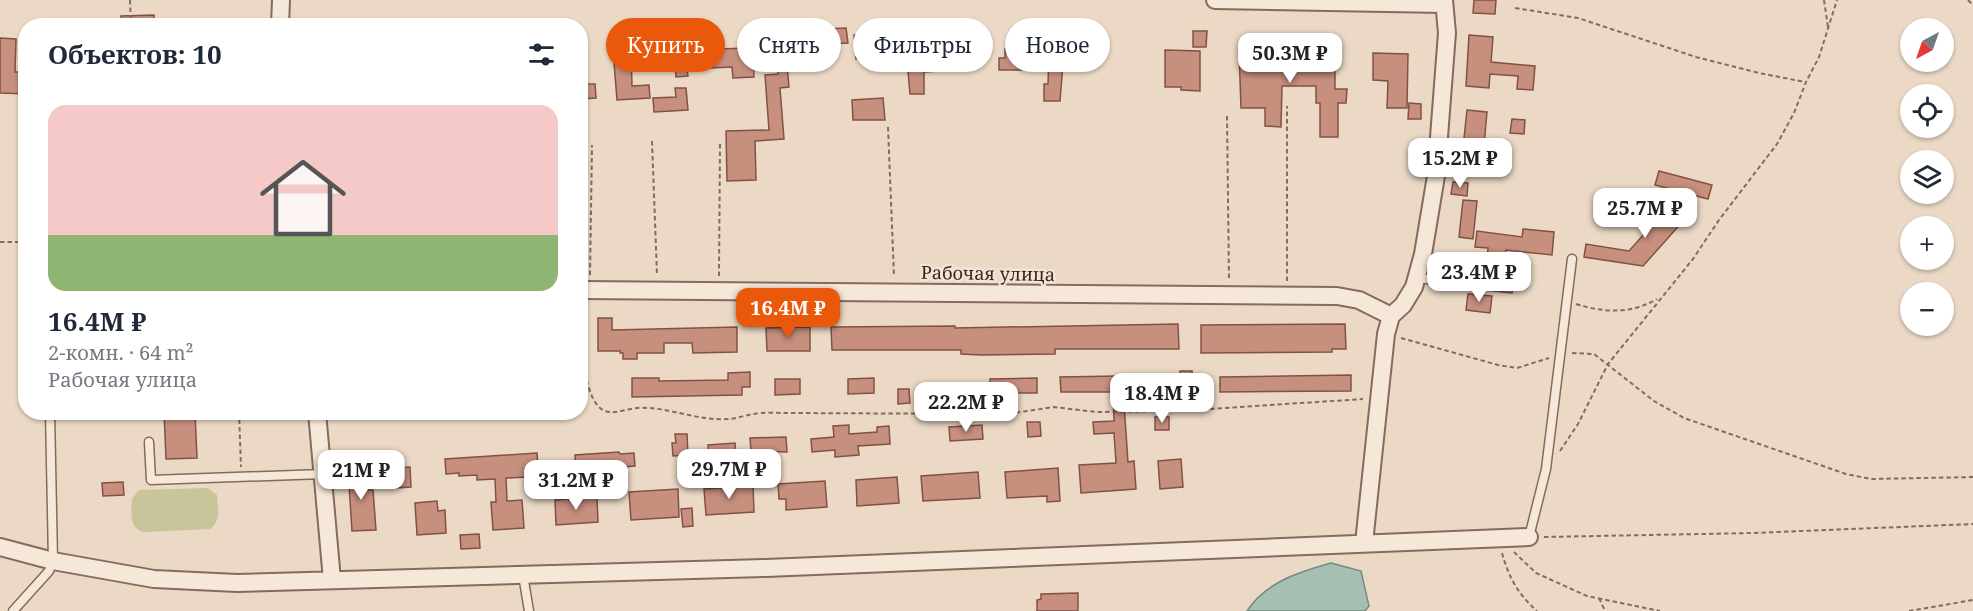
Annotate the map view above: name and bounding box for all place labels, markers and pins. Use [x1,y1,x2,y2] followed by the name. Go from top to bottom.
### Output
[1235,33,1345,84] pin: 50.3M ₽
[1405,138,1515,189] pin: 15.2M ₽
[1590,188,1700,239] pin: 25.7M ₽
[1424,252,1534,303] pin: 23.4M ₽
[733,288,843,339] pin: 16.4M ₽
[1107,373,1217,424] pin: 18.4M ₽
[911,382,1021,433] pin: 22.2M ₽
[674,449,784,500] pin: 29.7M ₽
[319,450,403,501] pin: 21M ₽
[521,460,631,511] pin: 31.2M ₽

